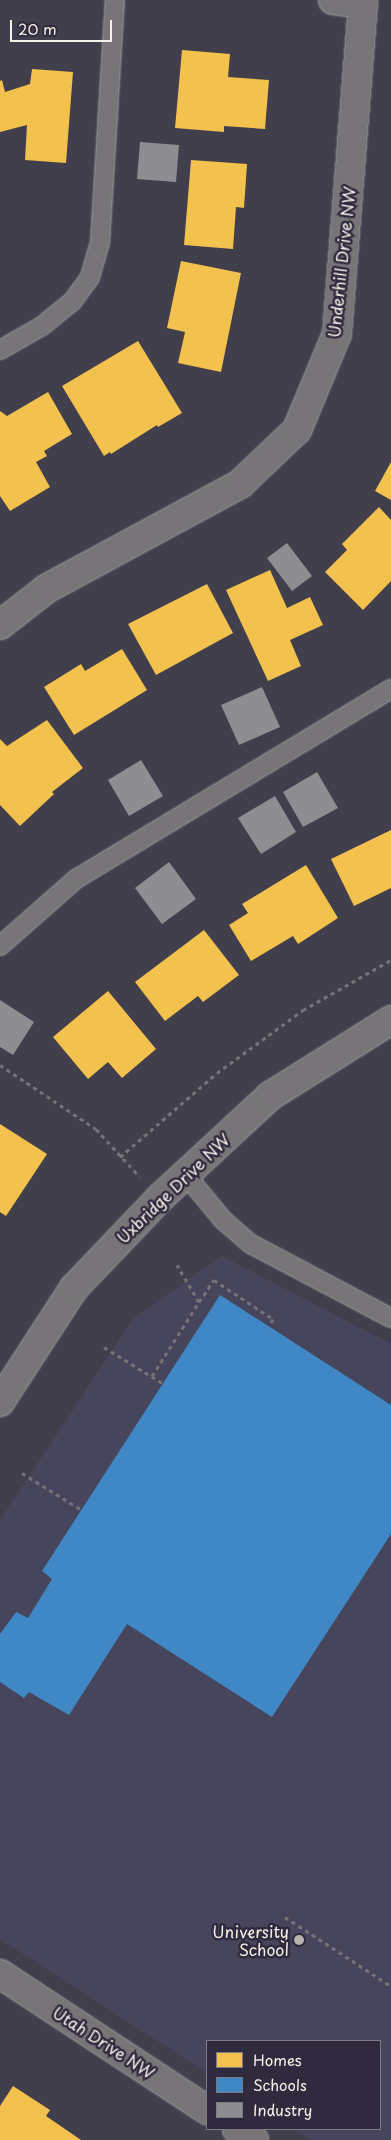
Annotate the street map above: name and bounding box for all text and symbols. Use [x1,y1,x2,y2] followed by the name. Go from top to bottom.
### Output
[12,10,115,42] scale bar
[18,17,57,40] text: 20 m
[324,186,358,338] street label: Underhill Drive NW
[113,1130,233,1246] street label: Uxbridge Drive NW
[212,1921,289,1959] place label: University School
[293,1934,305,1946] marker: University School
[49,2002,159,2082] street label: Utah Drive NW
[206,2040,381,2130] legend
[253,2048,302,2071] text: Homes
[253,2073,307,2096] text: Schools
[253,2098,312,2121] text: Industry

